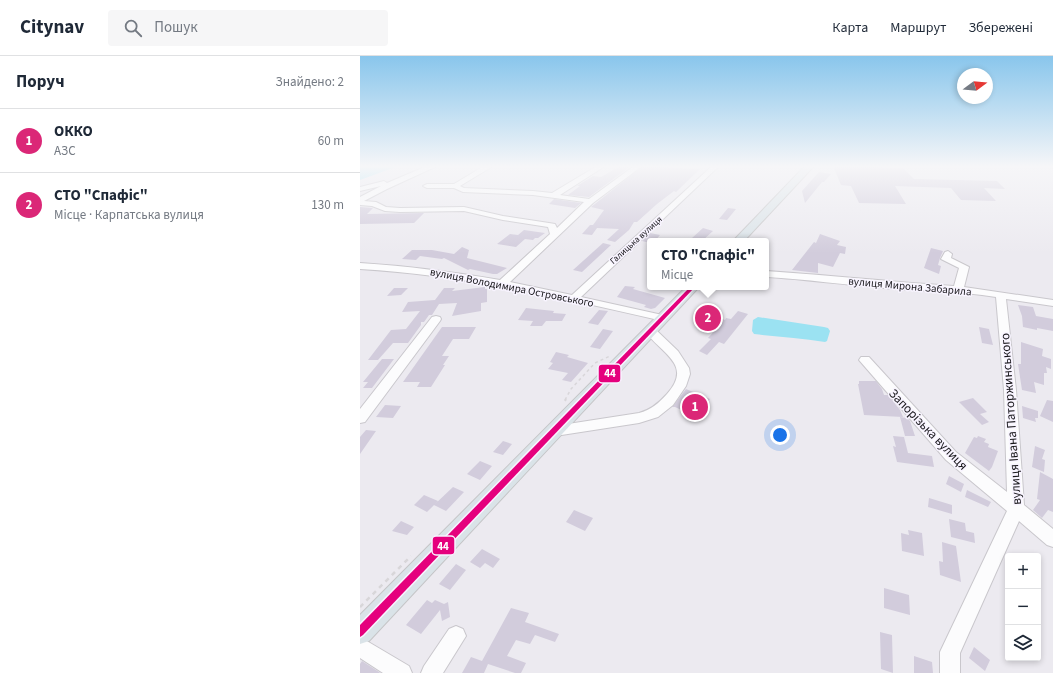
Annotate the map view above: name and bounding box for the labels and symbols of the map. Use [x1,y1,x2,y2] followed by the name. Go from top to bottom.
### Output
[957,68,993,104] north arrow
[607,213,665,267] street label: Галицька вулиця
[429,264,595,311] street label: вулиця Володимира Островського
[848,274,972,299] street label: вулиця Мирона Забарила
[695,303,721,333] pin: 2
[996,332,1026,505] street label: вулиця Івана Паторжинського
[598,364,621,383] line badge: 44
[604,366,616,381] text: 44
[885,385,972,474] street label: Запорізька вулиця
[682,392,708,422] pin: 1
[770,425,790,445] your location
[432,536,455,555] line badge: 44
[437,539,449,554] text: 44

